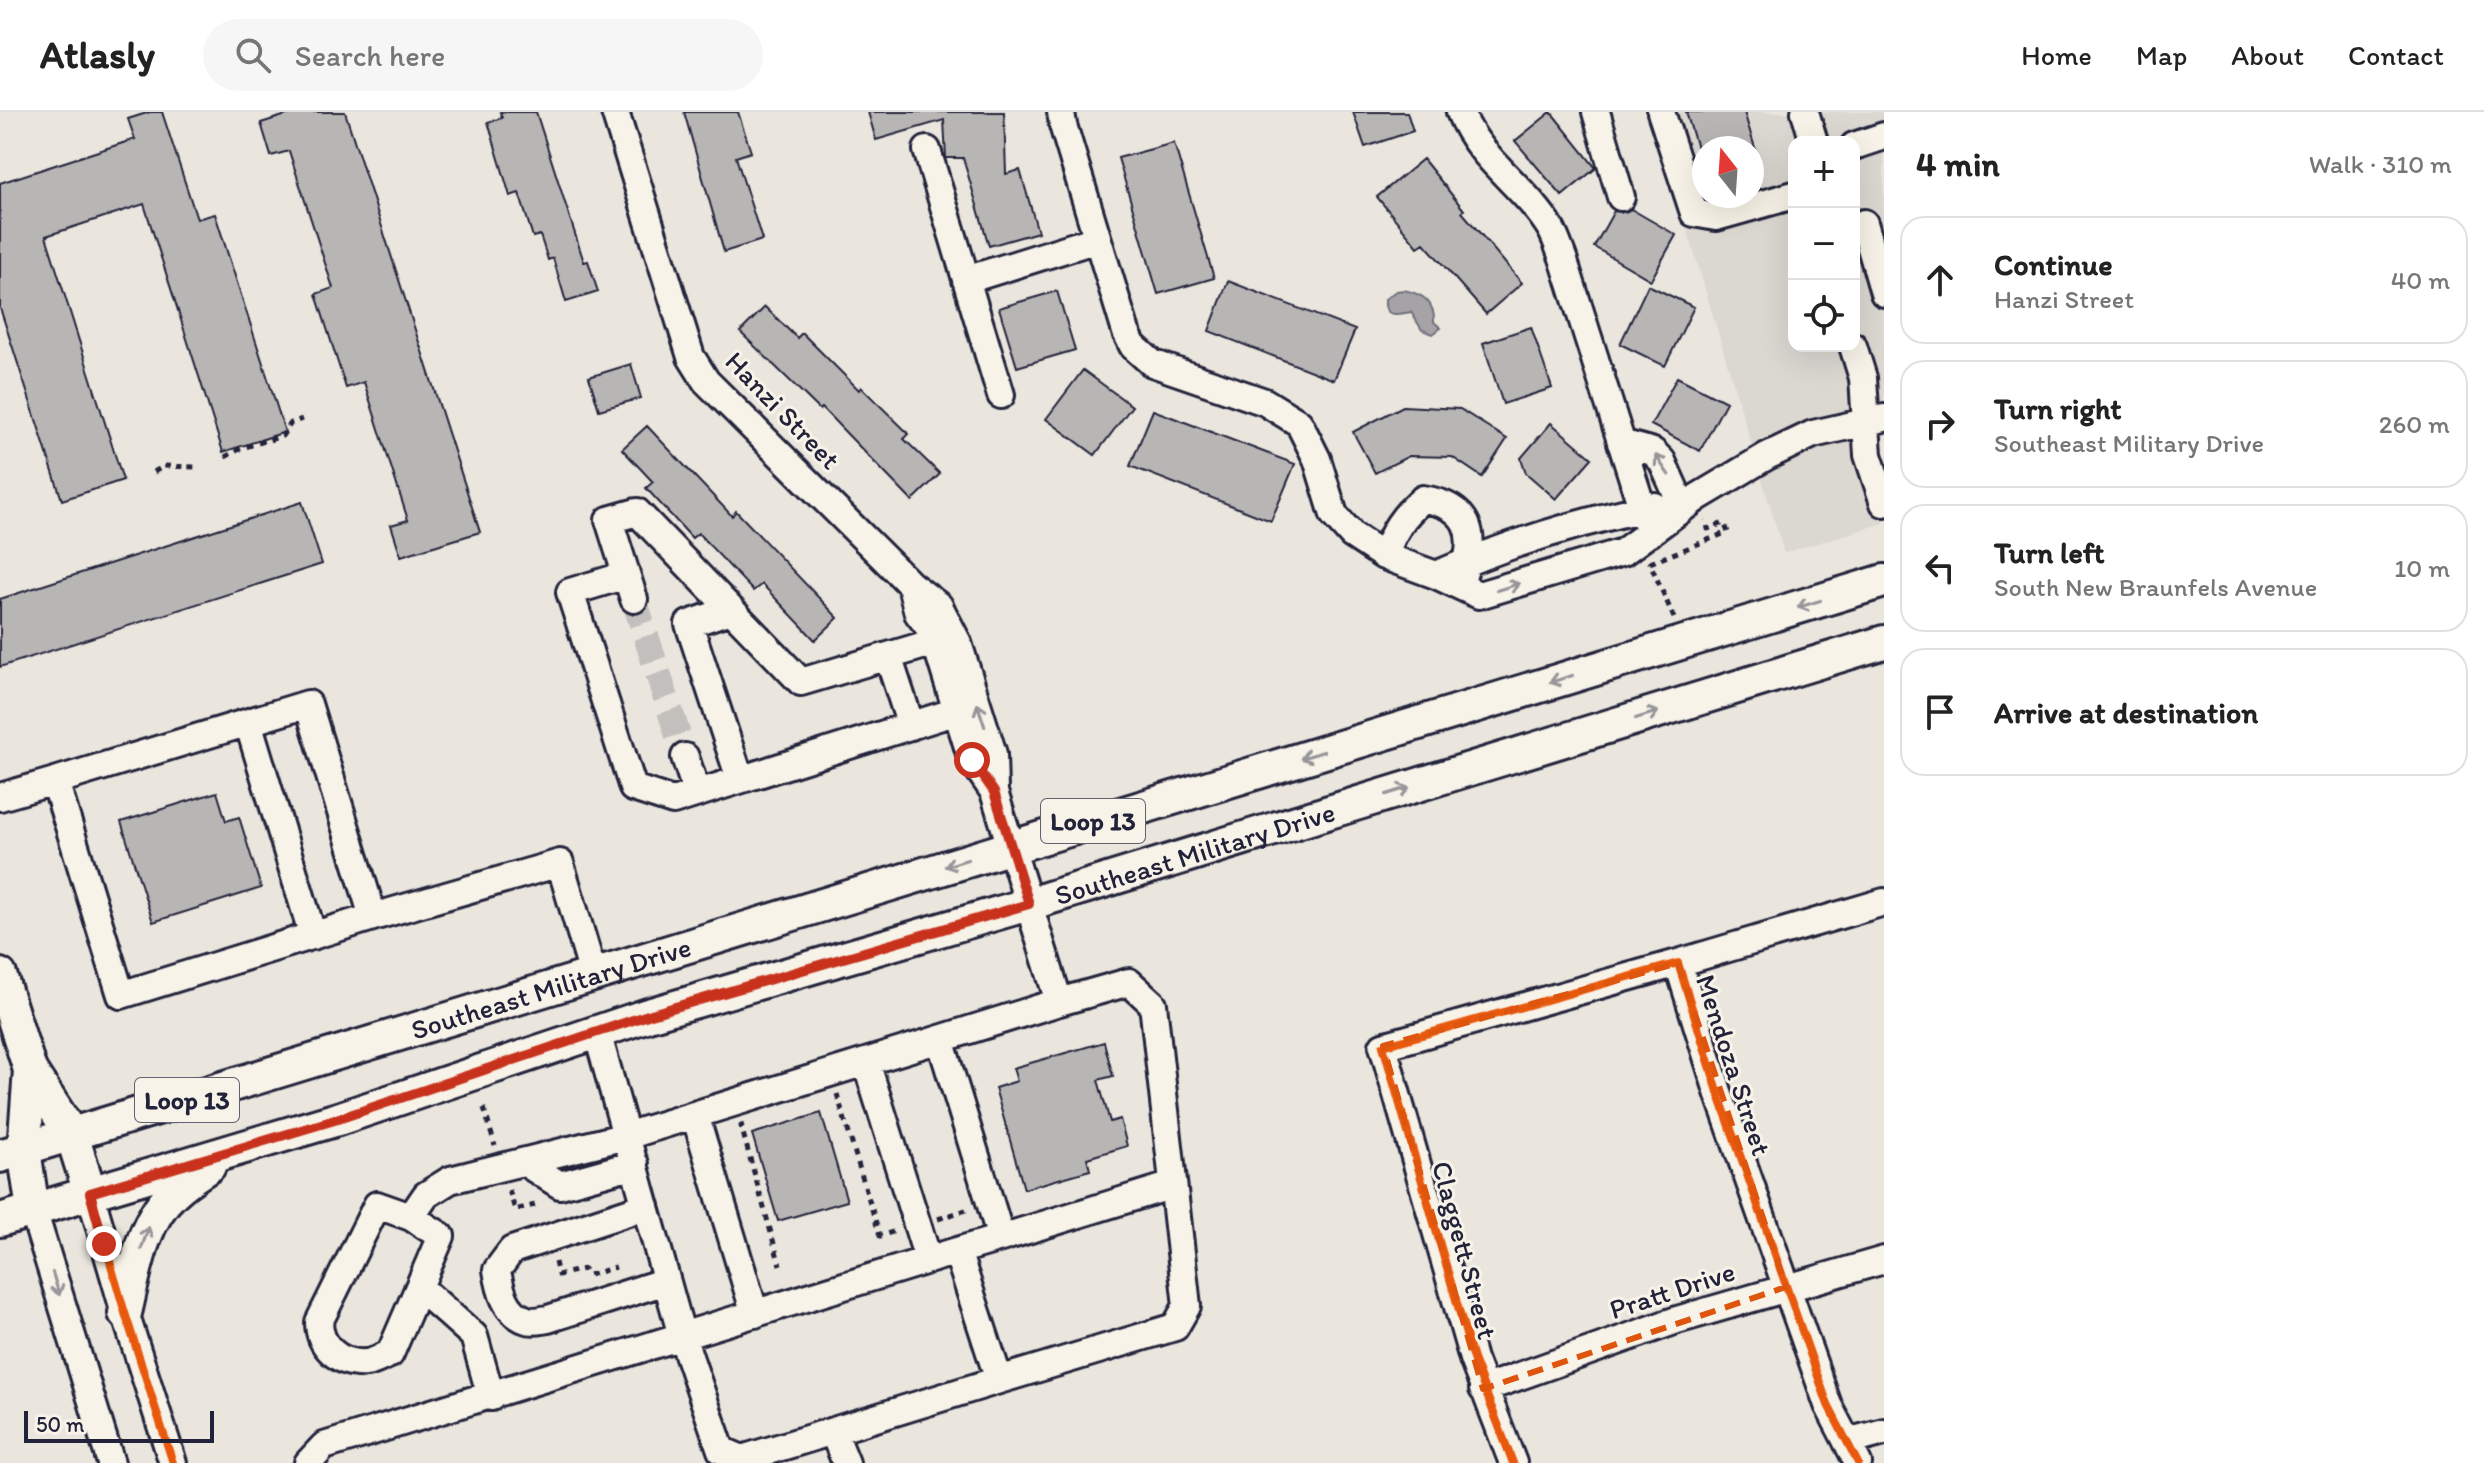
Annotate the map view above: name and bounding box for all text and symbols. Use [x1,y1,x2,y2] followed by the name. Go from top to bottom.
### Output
[203,19,763,91] search box
[40,32,155,78] text: Atlasly
[231,33,275,77] icon: search
[295,37,445,74] text: Search here
[2021,38,2092,72] text: Home
[2136,38,2187,72] text: Map
[2231,38,2304,72] text: About
[2348,38,2444,72] text: Contact
[1692,136,1764,208] north arrow
[1788,136,1860,352] map controls
[1788,136,1860,208] button: +
[1916,144,2000,185] text: 4 min
[2309,148,2452,180] text: Walk · 310 m
[1788,208,1860,280] button: −
[1994,246,2113,283] text: Continue
[1918,258,1962,302] icon: ahead
[2391,264,2450,296] text: 40 m
[1788,280,1860,352] button: locate
[1994,283,2134,315] text: Hanzi Street
[718,344,848,476] street label: Hanzi Street
[1994,390,2122,427] text: Turn right
[1918,402,1962,446] icon: right
[2379,408,2450,440] text: 260 m
[1994,427,2264,459] text: Southeast Military Drive
[1653,454,1670,476] one-way arrow
[1994,534,2105,571] text: Turn left
[1918,546,1962,590] icon: left
[2394,552,2450,584] text: 10 m
[1994,571,2317,603] text: South New Braunfels Avenue
[1494,579,1520,594] one-way arrow
[1797,597,1823,612] one-way arrow
[1548,672,1574,687] one-way arrow
[1918,690,1962,734] icon: arrive
[1994,694,2258,731] text: Arrive at destination
[972,703,987,728] one-way arrow
[1633,707,1659,722] one-way arrow
[954,742,990,778] route start
[1299,748,1325,763] one-way arrow
[1385,783,1411,798] one-way arrow
[1051,794,1339,912] street label: Southeast Military Drive
[1041,799,1145,843] road number: Loop 13
[943,856,969,871] one-way arrow
[407,929,695,1047] street label: Southeast Military Drive
[1689,970,1779,1160] street label: Mendoza Street
[135,1078,239,1122] road number: Loop 13
[1425,1157,1505,1343] street label: Claggett Street
[86,1226,122,1262] route end
[139,1226,154,1251] one-way arrow
[1605,1254,1739,1326] street label: Pratt Drive
[49,1272,64,1297] one-way arrow
[24,1407,214,1443] scale bar
[36,1411,85,1438] text: 50 m

